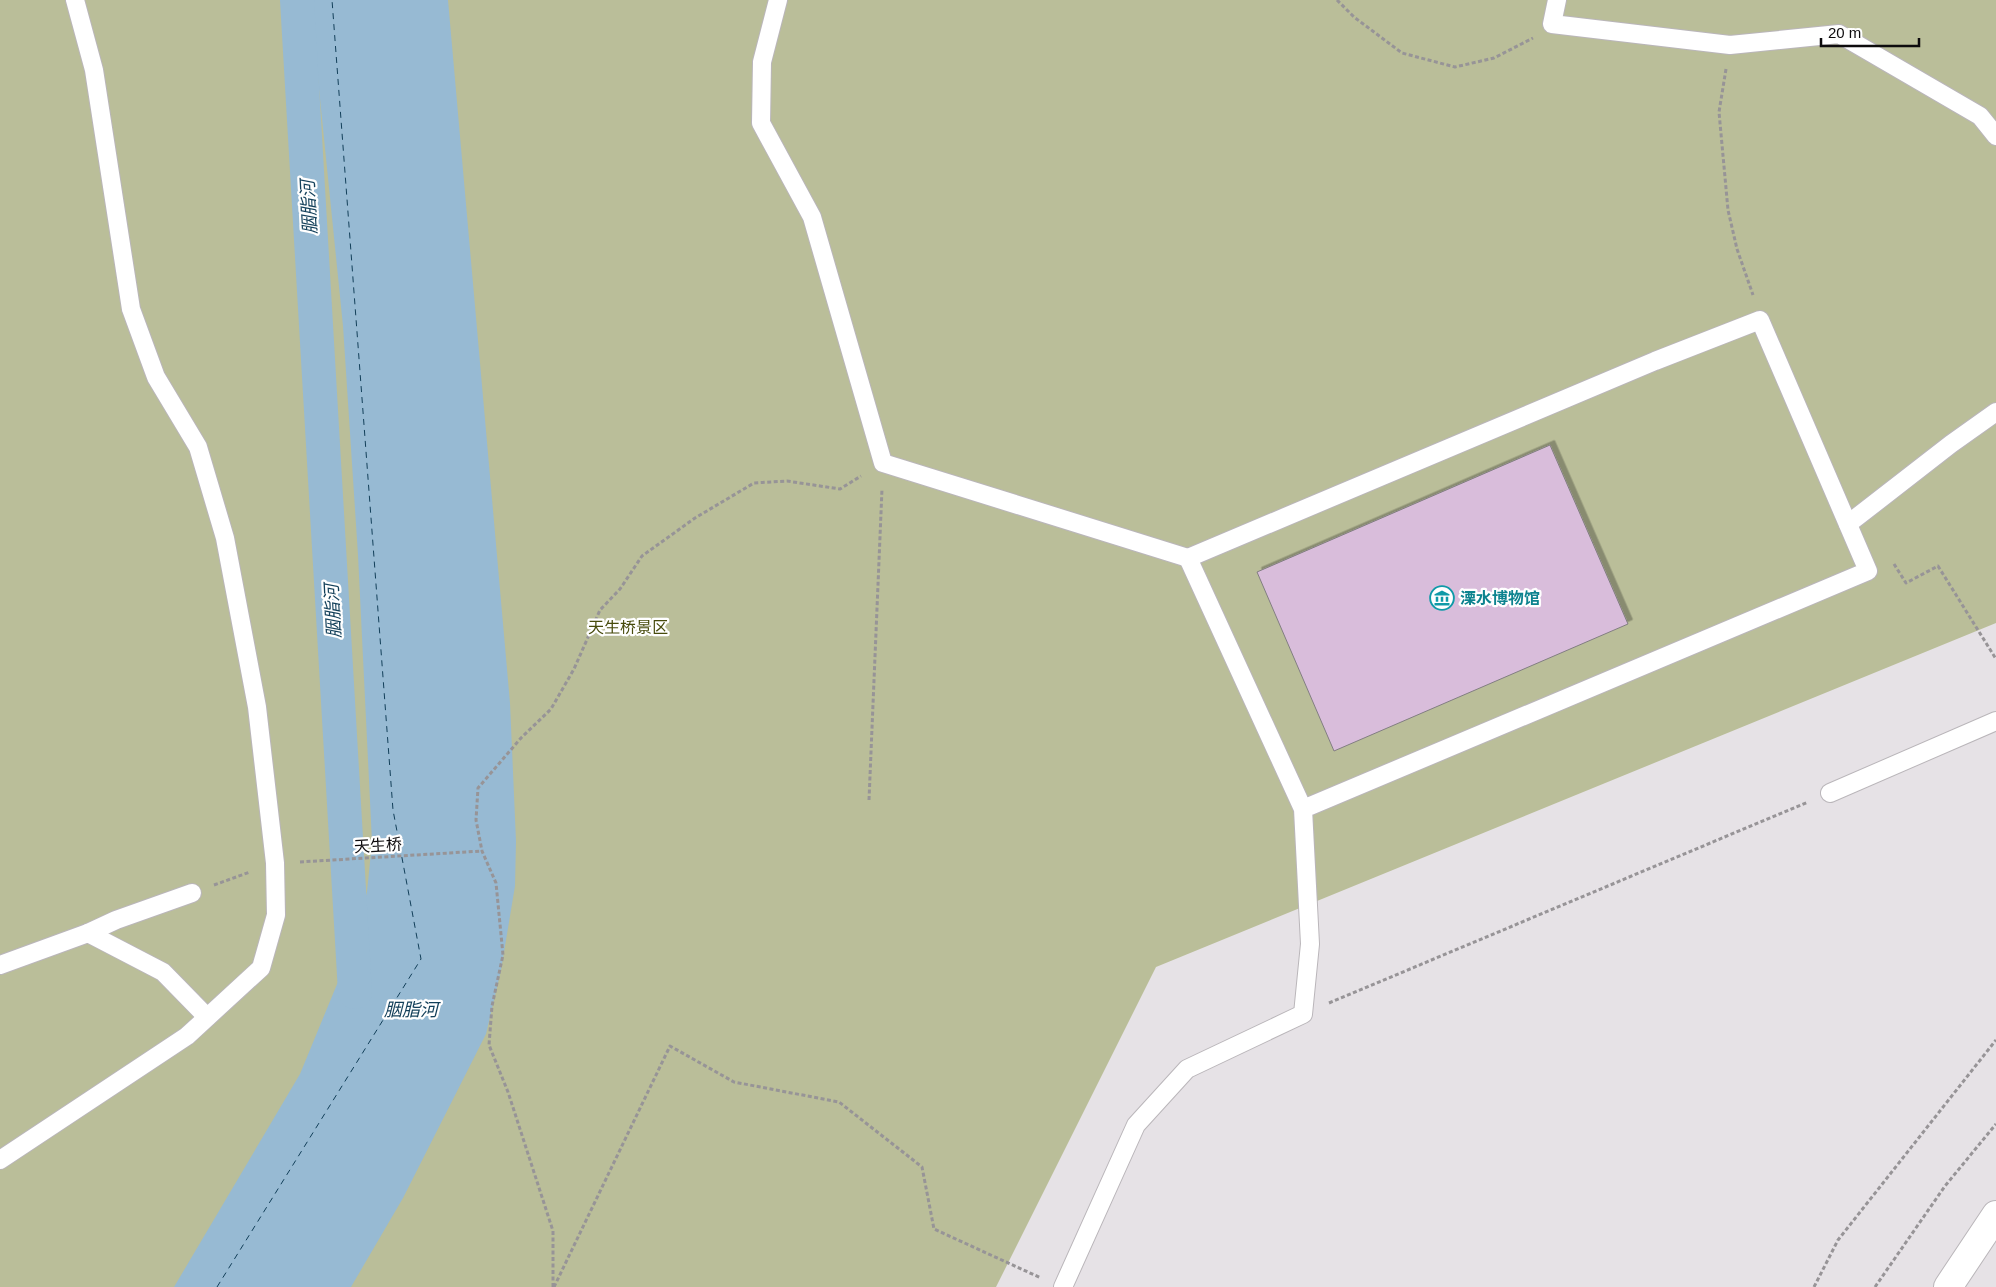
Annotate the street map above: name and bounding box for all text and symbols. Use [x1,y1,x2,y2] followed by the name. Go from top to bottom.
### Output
[1821,15,1918,47] scale bar
[1828,24,1861,41] text: 20 m
[297,177,320,234] water label: 胭脂河
[321,581,344,638] water label: 胭脂河
[1429,585,1455,611] museum icon: 溧水博物馆
[1460,589,1540,607] place label: 溧水博物馆
[588,619,668,636] park label: 天生桥景区
[354,836,402,855] street label: 天生桥
[384,1000,441,1020] water label: 胭脂河

